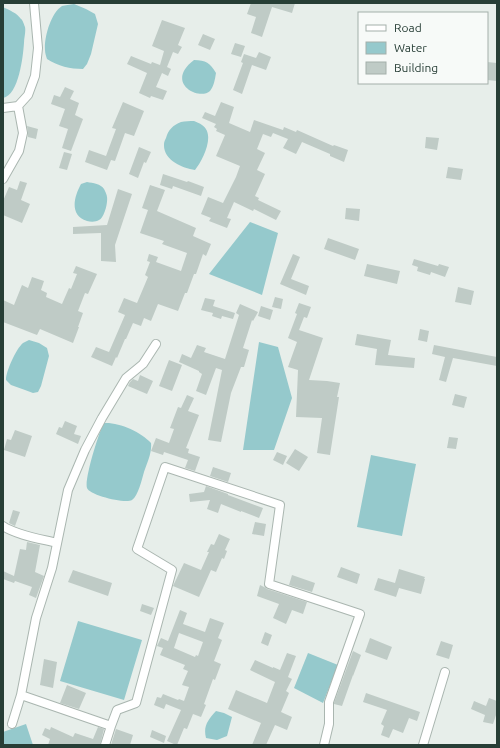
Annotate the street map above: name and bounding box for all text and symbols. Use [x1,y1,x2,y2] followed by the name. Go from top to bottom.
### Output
[358,12,488,84] legend
[394,21,422,34] text: Road
[394,41,427,54] text: Water
[394,61,438,74] text: Building

